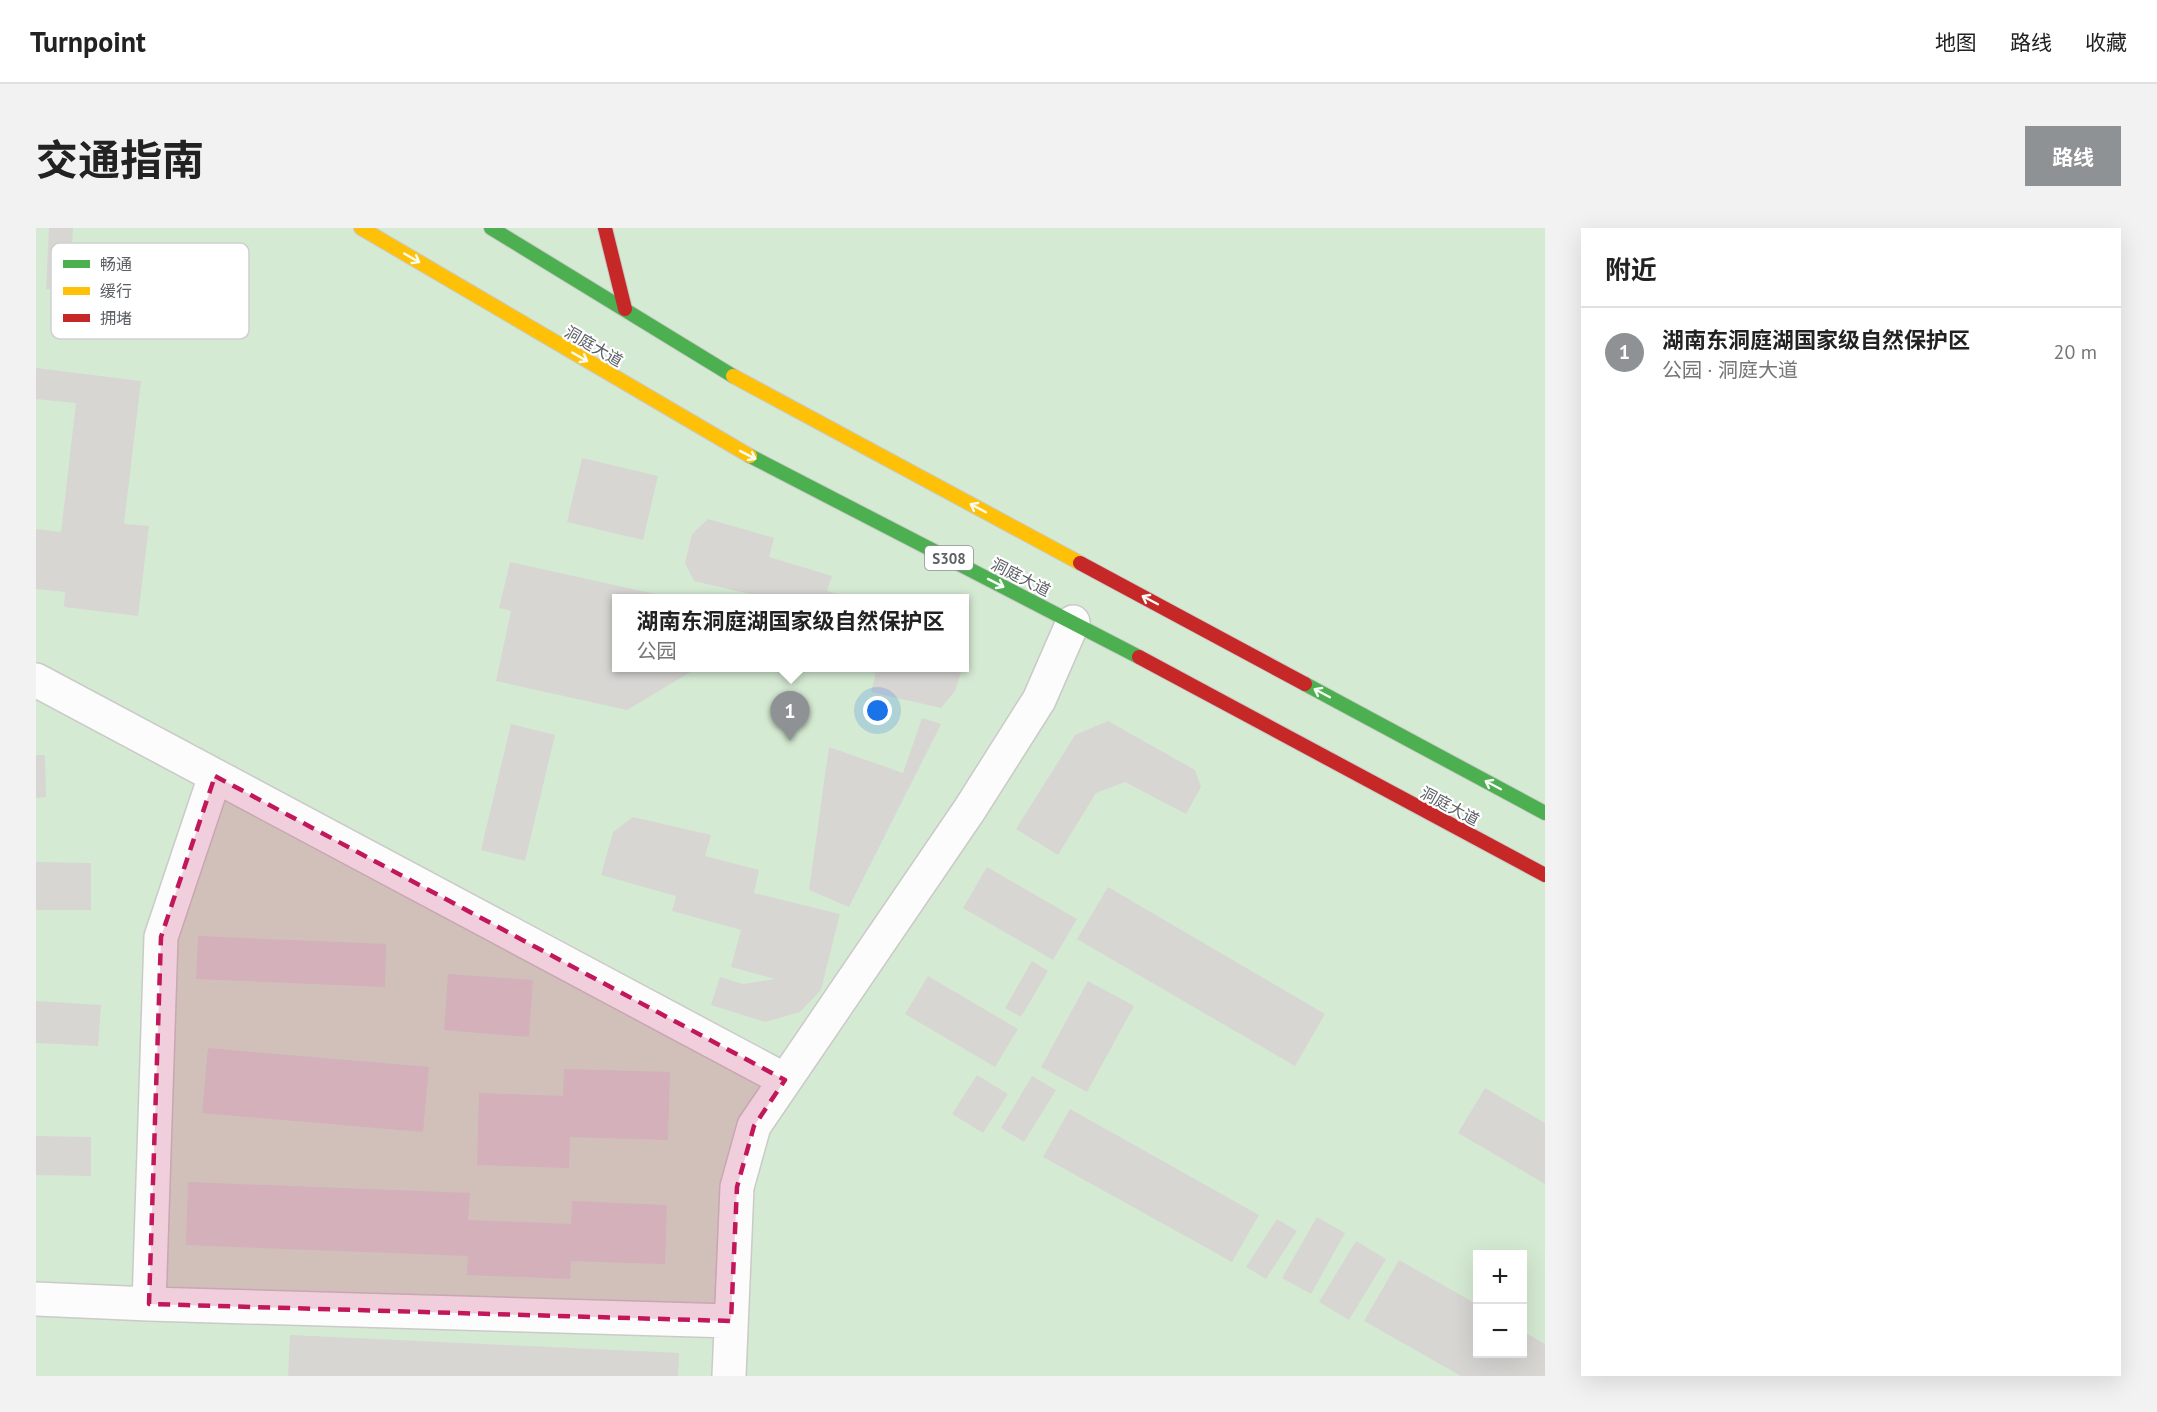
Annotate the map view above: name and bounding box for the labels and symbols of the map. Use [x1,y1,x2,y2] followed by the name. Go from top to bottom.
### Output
[51,243,249,339] legend
[403,252,420,264] one-way arrow
[100,254,132,274] text: 畅通
[100,281,132,301] text: 缓行
[100,308,132,328] text: 拥堵
[561,321,627,371] street label: 洞庭大道
[571,351,588,363] one-way arrow
[739,450,757,461] one-way arrow
[970,502,987,514] one-way arrow
[925,546,973,570] road number: S308
[988,554,1054,600] street label: 洞庭大道
[987,577,1005,589] one-way arrow
[1142,594,1159,606] one-way arrow
[1313,687,1331,698] one-way arrow
[770,692,810,741] pin: 1
[863,696,892,725] your location
[1485,779,1503,790] one-way arrow
[1417,782,1483,830] street label: 洞庭大道

